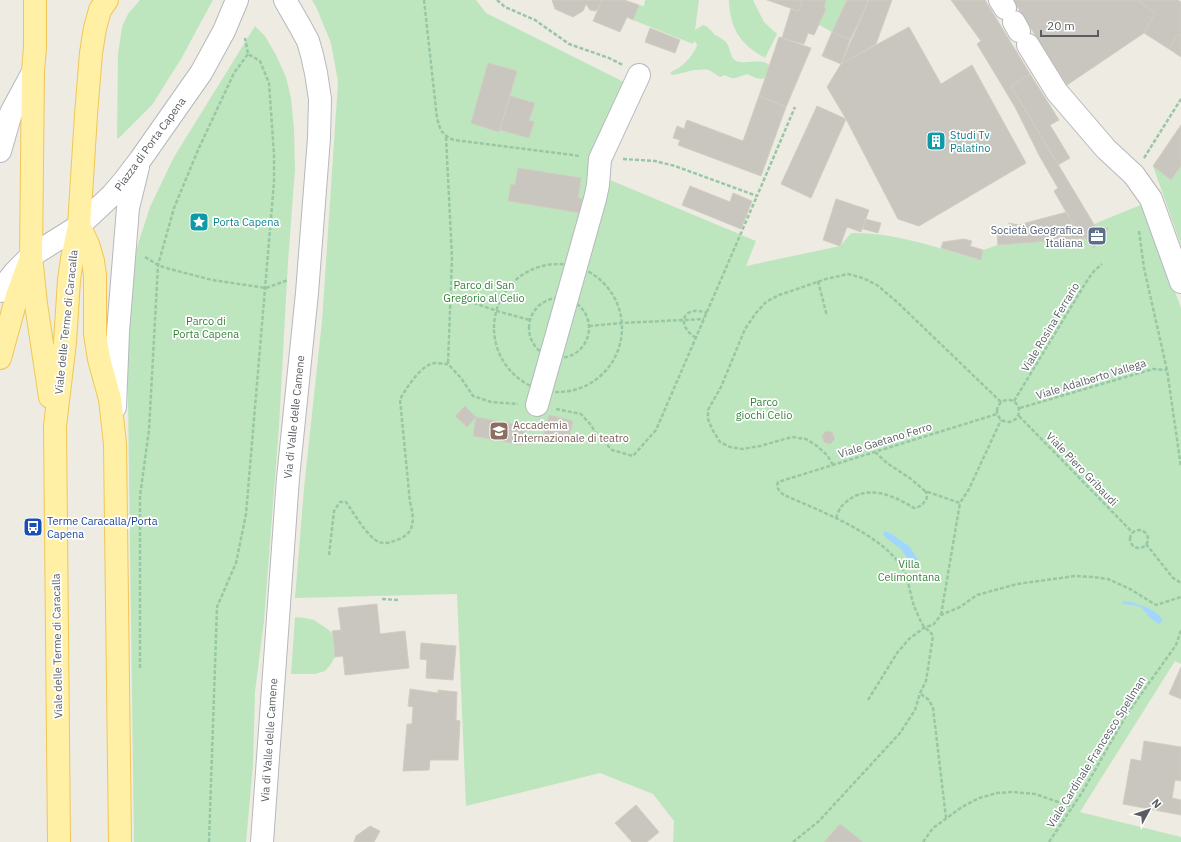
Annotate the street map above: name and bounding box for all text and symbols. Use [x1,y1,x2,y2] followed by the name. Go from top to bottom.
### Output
[1041,12,1098,38] scale bar
[1047,18,1075,33] text: 20 m
[111,95,189,193] street label: Piazza di Porta Capena
[950,128,990,155] place label: Studi Tv Palatino
[925,130,947,152] building icon: Studi Tv Palatino
[188,211,210,233] place icon: Porta Capena
[213,215,279,229] place label: Porta Capena
[991,223,1083,250] place label: Società Geografica Italiana
[1086,225,1108,247] office icon: Società Geografica Italiana
[51,249,81,395] street label: Viale delle Terme di Caracalla
[443,278,525,305] park label: Parco di San Gregorio al Celio
[1018,280,1082,374] street label: Viale Rosina Ferrario
[173,314,239,341] park label: Parco di Porta Capena
[281,355,307,479] street label: Via di Valle delle Camene
[1034,356,1148,402] street label: Viale Adalberto Vallega
[736,395,792,422] park label: Parco giochi Celio
[513,418,629,445] place label: Accademia Internazionale di teatro
[836,419,934,461] street label: Viale Gaetano Ferro
[488,420,510,442] school or university icon: Accademia Internazionale di teatro
[1043,429,1121,509] street label: Viale Piero Gribaudi
[47,514,158,541] place label: Terme Caracalla/Porta Capena
[22,516,44,538] bus stop icon: Terme Caracalla/Porta Capena
[878,557,940,584] park label: Villa Celimontana
[49,573,65,719] street label: Viale delle Terme di Caracalla
[1043,674,1149,830] street label: Viale Cardinale Francesco Spellman
[258,678,280,802] street label: Via di Valle delle Camene
[1129,790,1169,830] north arrow
[1149,796,1165,811] text: N

